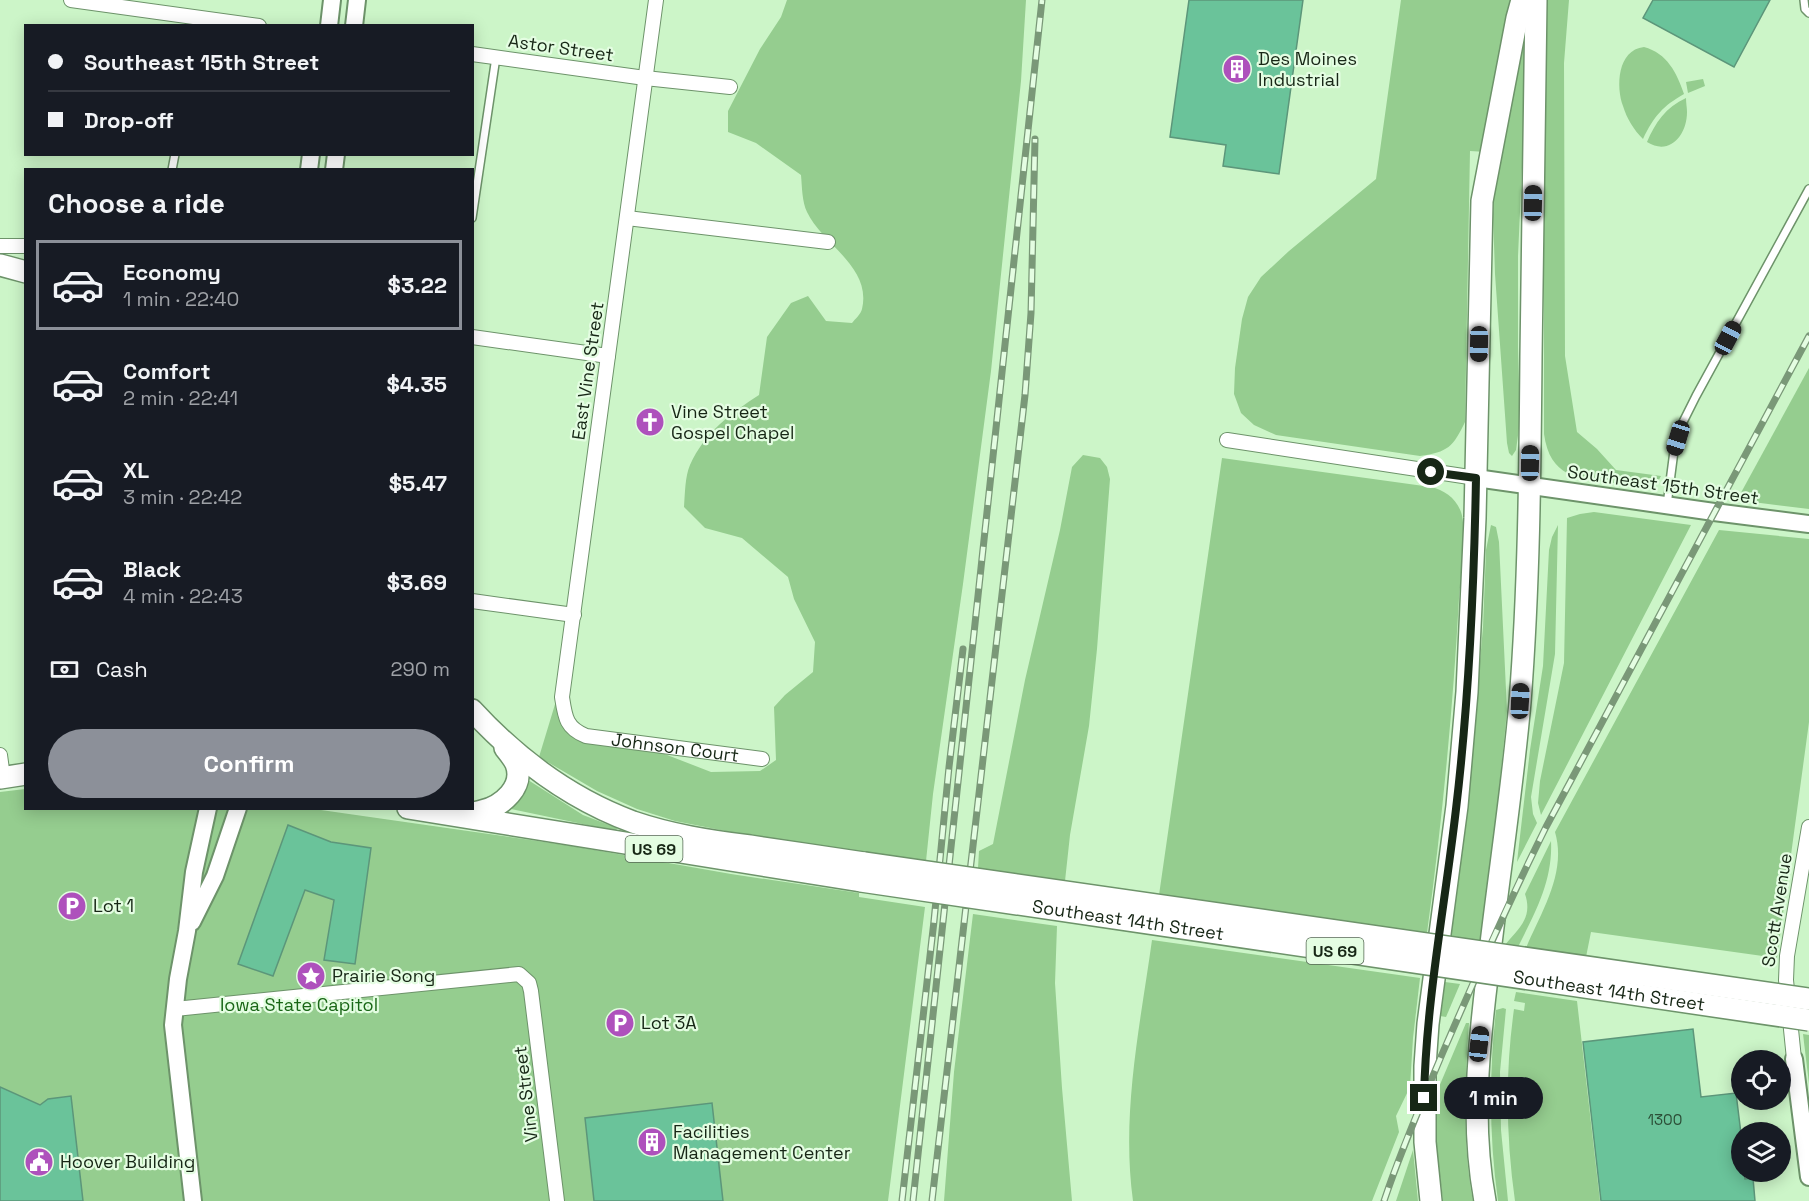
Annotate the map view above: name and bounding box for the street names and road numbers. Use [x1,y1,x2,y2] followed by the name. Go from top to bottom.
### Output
[507,29,615,66] street label: Astor Street
[566,300,609,441] street label: East Vine Street
[1566,460,1760,509] street label: Southeast 15th Street
[610,727,740,767] street label: Johnson Court
[626,836,682,862] road number: US 69
[1756,851,1797,968] street label: Scott Avenue
[1031,894,1226,945] street label: Southeast 14th Street
[1306,938,1364,964] road number: US 69
[1512,965,1706,1016] street label: Southeast 14th Street
[508,1045,543,1144] street label: Vine Street

